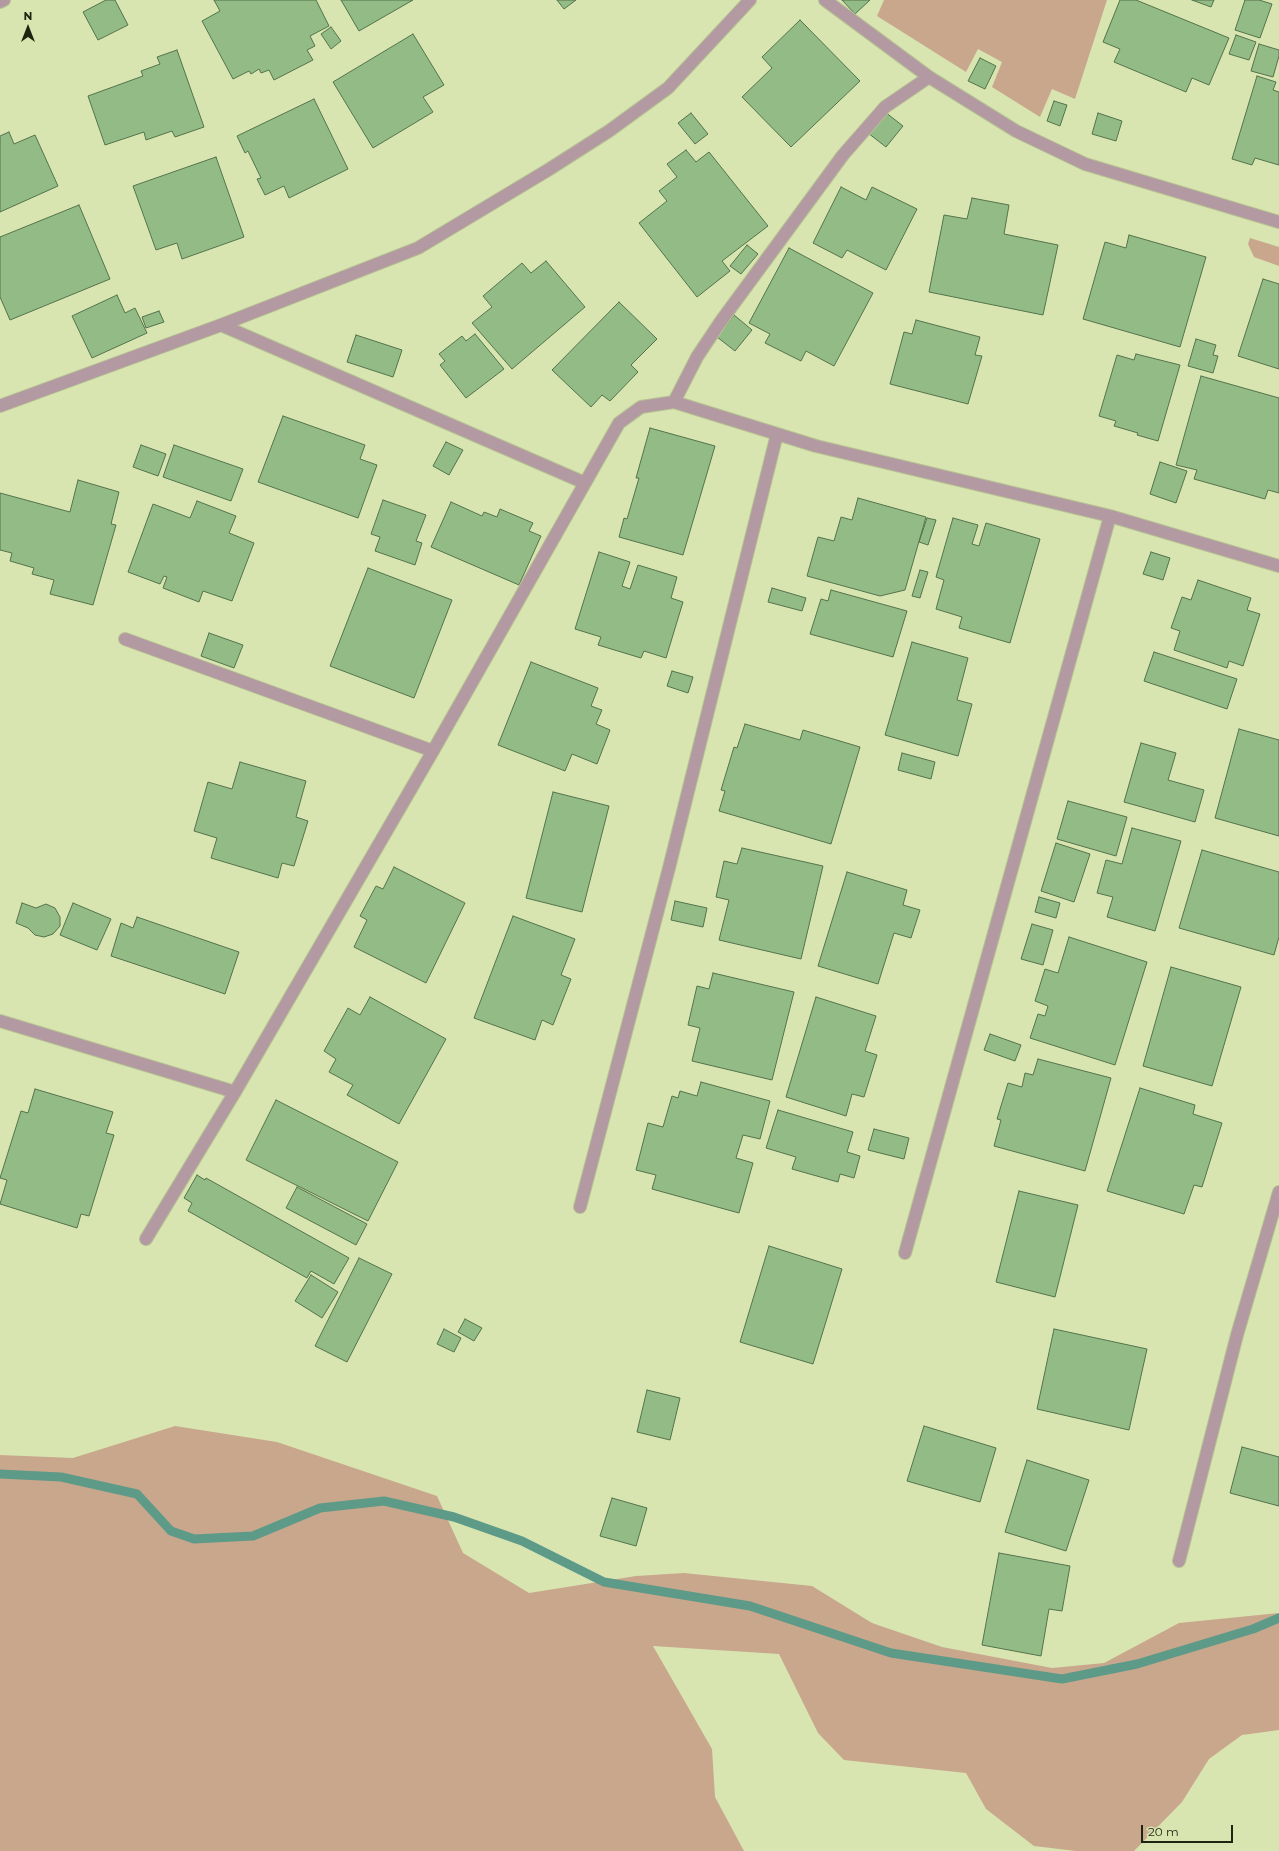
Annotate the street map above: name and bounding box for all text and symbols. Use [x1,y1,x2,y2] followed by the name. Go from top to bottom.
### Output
[8,8,48,48] north arrow
[24,9,32,23] text: N
[1143,1817,1235,1843] scale bar
[1148,1824,1179,1839] text: 20 m

